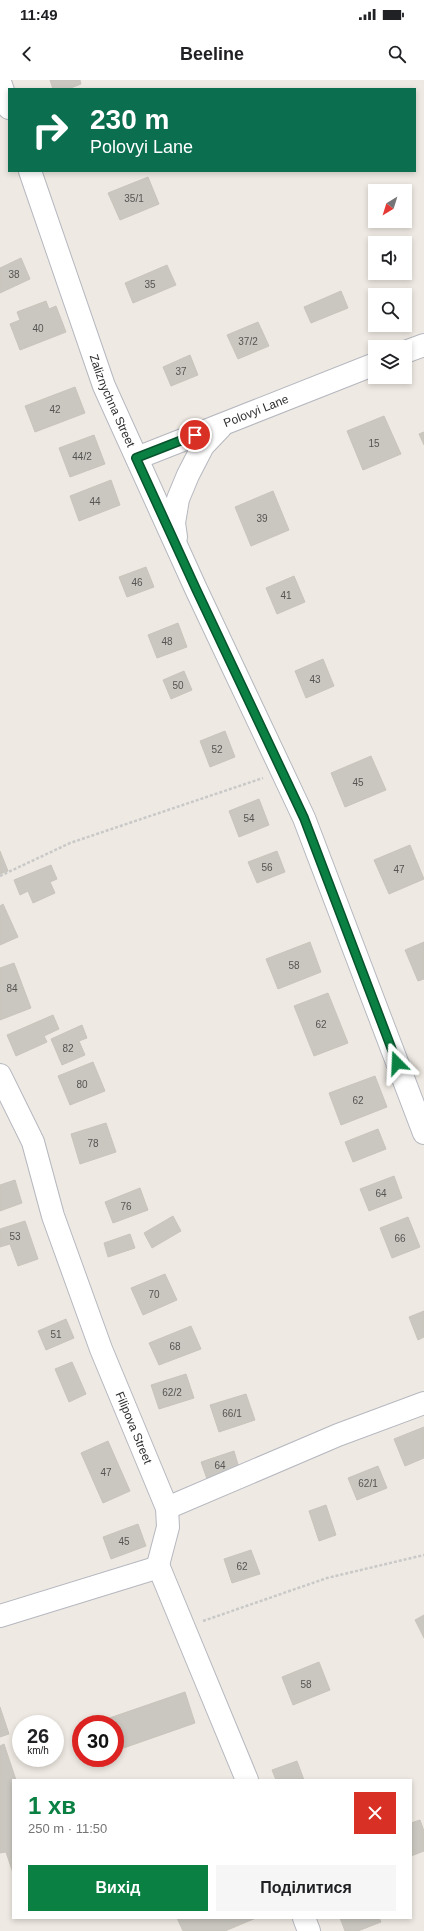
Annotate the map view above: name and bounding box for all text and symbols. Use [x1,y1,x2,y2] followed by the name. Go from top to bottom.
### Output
[20,6,58,23] text: 11:49
[16,43,38,65] icon: back
[386,43,408,65] icon: search
[180,44,244,64] text: Beeline
[24,104,76,156] icon: right
[90,104,169,135] text: 230 m
[90,137,193,157] text: Polovyi Lane
[368,184,412,228] north arrow
[368,184,412,384] map controls
[124,193,144,204] house number: 35/1
[368,236,412,280] button: sound
[8,269,20,280] house number: 38
[144,279,156,290] house number: 35
[368,288,412,332] button: search
[32,323,44,334] house number: 40
[238,336,258,347] house number: 37/2
[368,340,412,384] button: layers
[87,352,138,450] street label: Zaliznychna Street
[175,366,187,377] house number: 37
[221,392,291,430] street label: Polovyi Lane
[49,404,61,415] house number: 42
[178,418,212,452] pin
[184,424,206,446] icon: arrive
[368,438,380,449] house number: 15
[72,451,92,462] house number: 44/2
[89,496,101,507] house number: 44
[256,513,268,524] house number: 39
[131,577,143,588] house number: 46
[280,590,292,601] house number: 41
[161,636,173,647] house number: 48
[309,674,321,685] house number: 43
[172,680,184,691] house number: 50
[211,744,223,755] house number: 52
[352,777,364,788] house number: 45
[243,813,255,824] house number: 54
[261,862,273,873] house number: 56
[393,864,405,875] house number: 47
[288,960,300,971] house number: 58
[6,983,18,994] house number: 84
[315,1019,327,1030] house number: 62
[376,1042,418,1084] position arrow
[62,1043,74,1054] house number: 82
[76,1079,88,1090] house number: 80
[352,1095,364,1106] house number: 62
[87,1138,99,1149] house number: 78
[375,1188,387,1199] house number: 64
[120,1201,132,1212] house number: 76
[9,1231,21,1242] house number: 53
[394,1233,406,1244] house number: 66
[148,1289,160,1300] house number: 70
[50,1329,62,1340] house number: 51
[169,1341,181,1352] house number: 68
[162,1387,182,1398] house number: 62/2
[112,1390,155,1467] street label: Filipova Street
[222,1408,242,1419] house number: 66/1
[214,1460,226,1471] house number: 64
[100,1467,112,1478] house number: 47
[358,1478,378,1489] house number: 62/1
[118,1536,130,1547] house number: 45
[236,1561,248,1572] house number: 62
[300,1679,312,1690] house number: 58
[72,1715,124,1767] speed limit sign: 30
[27,1725,49,1747] text: 26
[27,1745,49,1756] text: km/h
[28,1792,76,1819] text: 1 хв
[354,1792,396,1834] button: close
[28,1821,107,1836] text: 250 m · 11:50
[28,1865,208,1911] button: Вихід
[216,1865,396,1911] button: Поділитися

